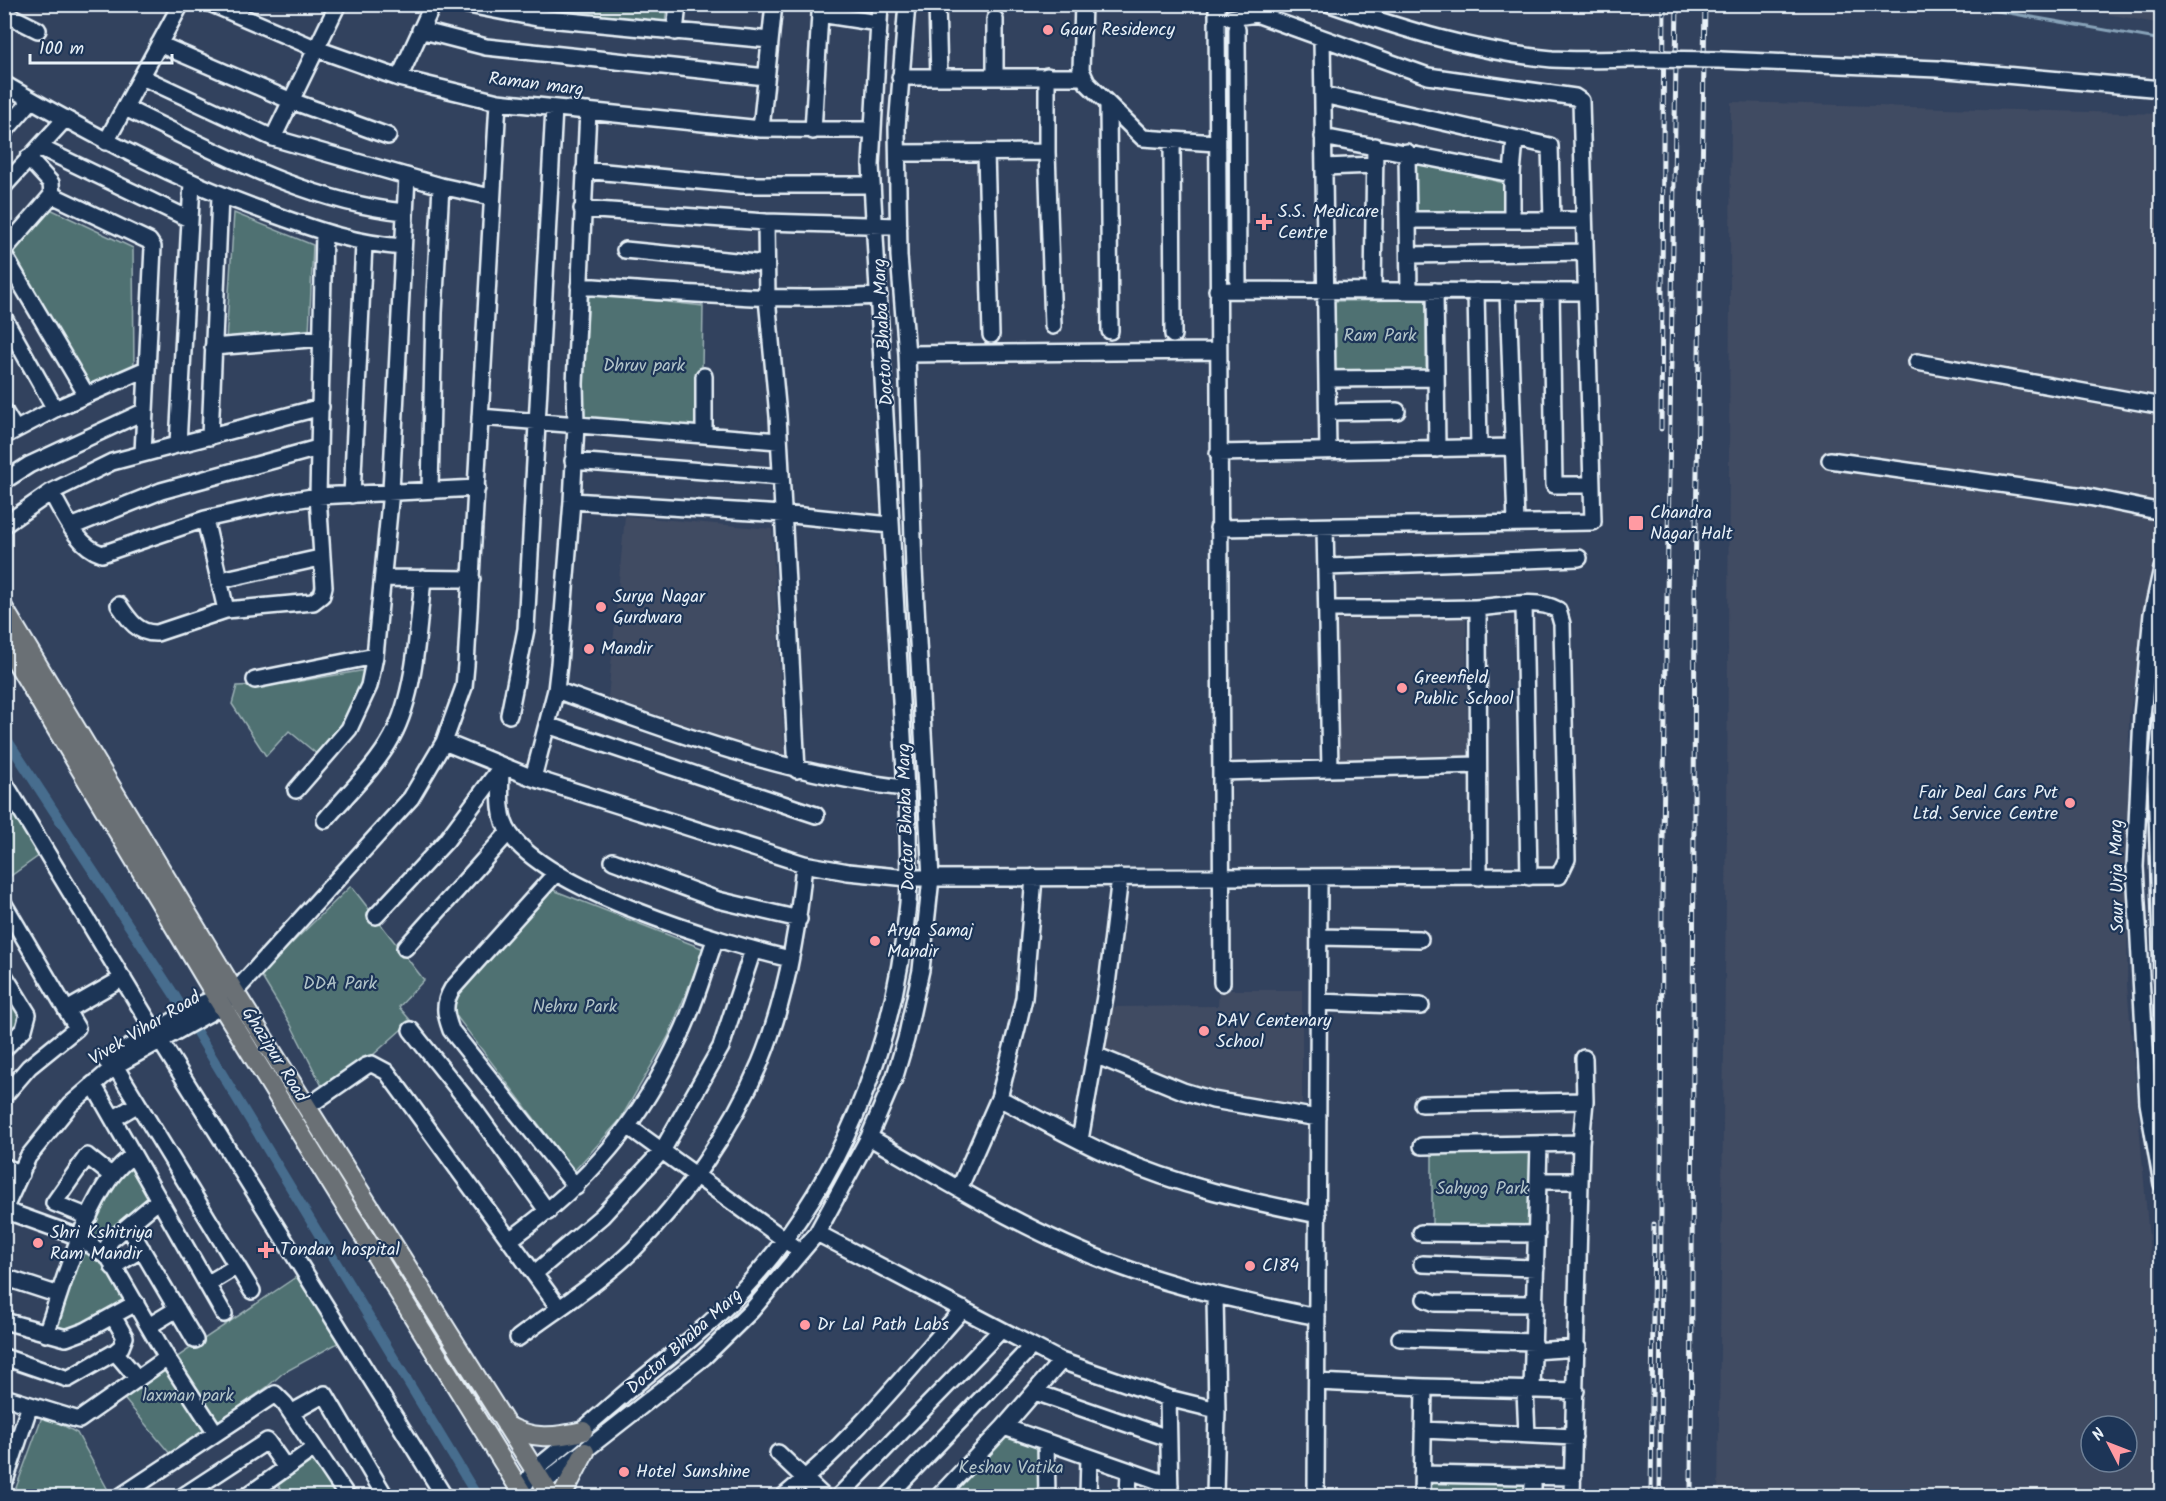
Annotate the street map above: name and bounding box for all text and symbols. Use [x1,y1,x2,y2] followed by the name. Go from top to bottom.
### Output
[1060,16,1176,45] place label: Gaur Residency
[1041,23,1055,37] marker: Gaur Residency
[30,27,172,65] scale bar
[39,35,84,64] text: 100 m
[487,65,585,105] street label: Raman marg
[1278,198,1379,248] place label: S.S. Medicare Centre
[1255,213,1273,231] marker: S.S. Medicare Centre
[866,257,902,407] street label: Doctor Bhaba Marg
[1343,322,1417,351] park label: Ram Park
[603,352,686,381] park label: Dhruv park
[1650,499,1734,549] place label: Chandra Nagar Halt
[1627,514,1645,532] marker: Chandra Nagar Halt
[613,583,706,633] place label: Surya Nagar Gurdwara
[594,600,608,614] marker: Surya Nagar Gurdwara
[601,635,654,664] place label: Mandir
[582,642,596,656] marker: Mandir
[1414,664,1514,714] place label: Greenfield Public School
[1395,681,1409,695] marker: Greenfield Public School
[890,743,924,891] street label: Doctor Bhaba Marg
[1912,779,2059,829] place label: Fair Deal Cars Pvt Ltd. Service Centre
[2063,796,2077,810] marker: Fair Deal Cars Pvt Ltd. Service Centre
[2103,819,2133,933] street label: Saur Urja Marg
[887,917,975,967] place label: Arya Samaj Mandir
[868,934,882,948] marker: Arya Samaj Mandir
[303,970,378,999] park label: DDA Park
[83,983,208,1074] street label: Vivek Vihar Road
[533,993,618,1022] park label: Nehru Park
[233,1002,315,1109] street label: Ghazipur Road
[1216,1007,1332,1057] place label: DAV Centenary School
[1197,1024,1211,1038] marker: DAV Centenary School
[1436,1175,1529,1204] park label: Sahyog Park
[50,1219,153,1269] place label: Shri Kshitriya Ram Mandir
[31,1236,45,1250] marker: Shri Kshitriya Ram Mandir
[280,1236,400,1265] place label: Tondan hospital
[257,1241,275,1259] marker: Tondan hospital
[1262,1252,1299,1281] place label: C184
[1243,1259,1257,1273] marker: C184
[620,1282,750,1402] street label: Doctor Bhaba Marg
[817,1311,949,1340] place label: Dr Lal Path Labs
[798,1318,812,1332] marker: Dr Lal Path Labs
[142,1382,234,1411] park label: laxman park
[2079,1414,2139,1474] north arrow
[2086,1423,2112,1447] text: N
[958,1454,1064,1483] park label: Keshav Vatika
[636,1458,750,1487] place label: Hotel Sunshine
[617,1465,631,1479] marker: Hotel Sunshine

